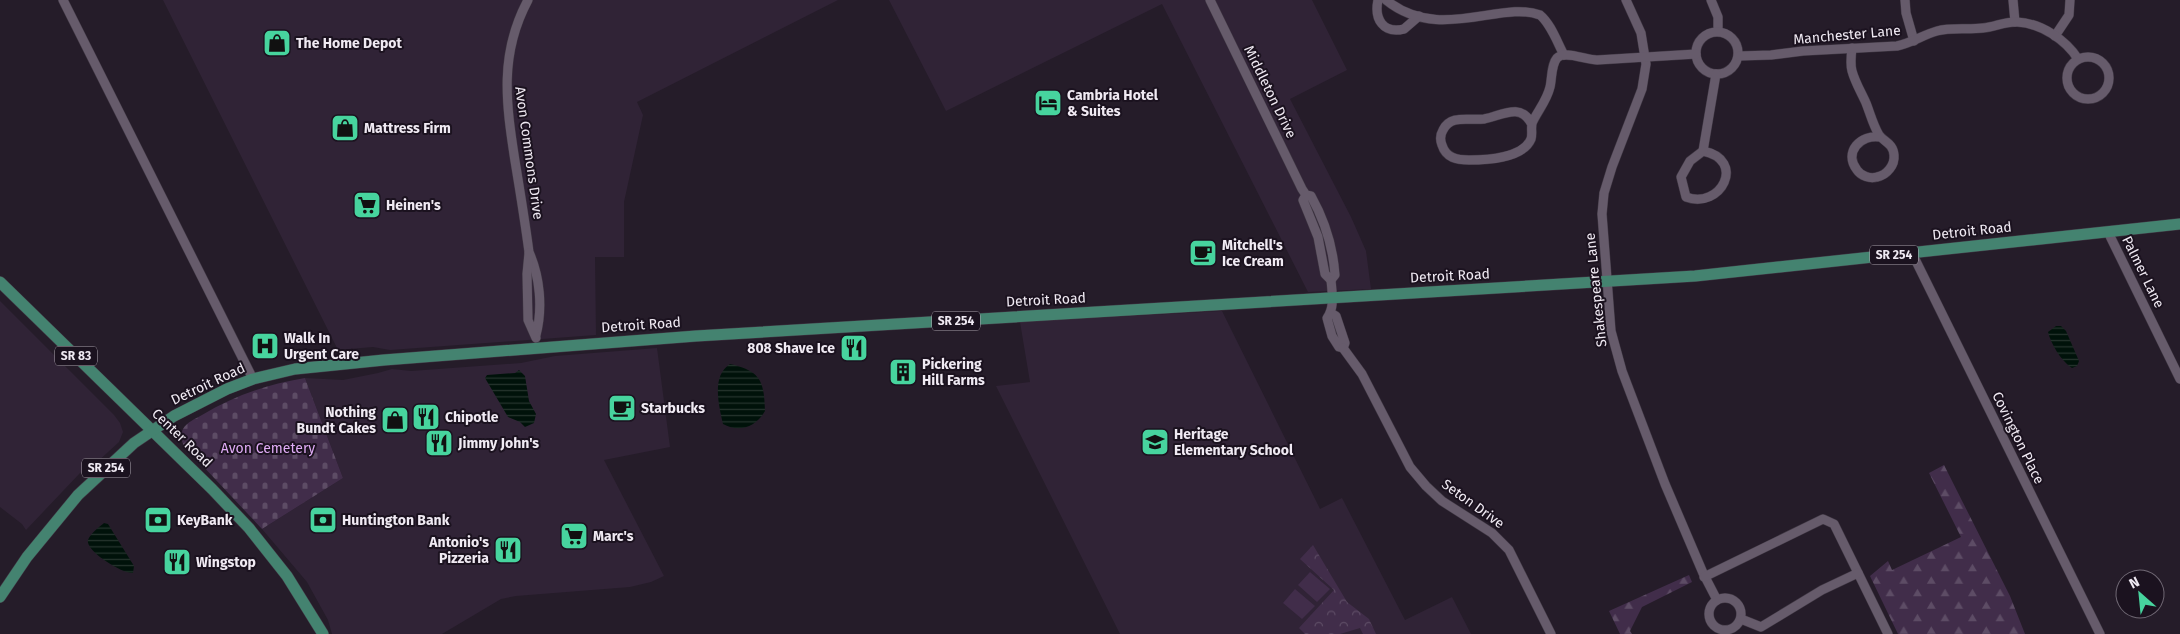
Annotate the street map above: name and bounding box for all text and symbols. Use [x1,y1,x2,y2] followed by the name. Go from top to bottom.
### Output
[1793,22,1901,48] street label: Manchester Lane
[262,28,292,58] shop icon: The Home Depot
[296,35,402,52] place label: The Home Depot
[1240,43,1300,141] street label: Middleton Drive
[511,85,547,221] street label: Avon Commons Drive
[1067,87,1159,120] place label: Cambria Hotel & Suites
[1033,88,1063,118] hotel icon: Cambria Hotel & Suites
[330,113,360,143] shop icon: Mattress Firm
[364,120,451,137] place label: Mattress Firm
[352,190,382,220] supermarket icon: Heinen's
[386,197,441,214] place label: Heinen's
[1931,218,2013,244] street label: Detroit Road
[1582,232,1610,348] street label: Shakespeare Lane
[2118,233,2168,311] street label: Palmer Lane
[1222,237,1284,270] place label: Mitchell's Ice Cream
[1188,238,1218,268] cafe icon: Mitchell's Ice Cream
[1870,246,1918,264] road number: SR 254
[1410,265,1490,287] street label: Detroit Road
[1006,289,1086,311] street label: Detroit Road
[932,312,980,331] road number: SR 254
[601,314,681,336] street label: Detroit Road
[284,330,359,363] place label: Walk In Urgent Care
[250,331,280,361] hospital icon: Walk In Urgent Care
[839,333,869,363] restaurant icon: 808 Shave Ice
[747,340,835,357] place label: 808 Shave Ice
[55,346,97,366] road number: SR 83
[922,356,985,389] place label: Pickering Hill Farms
[888,357,918,387] building icon: Pickering Hill Farms
[168,359,248,409] street label: Detroit Road
[1988,389,2048,487] street label: Covington Place
[607,393,637,423] cafe icon: Starbucks
[641,400,705,417] place label: Starbucks
[411,402,441,432] restaurant icon: Chipotle
[297,404,376,437] place label: Nothing Bundt Cakes
[148,405,216,471] street label: Center Road
[380,405,410,435] shop icon: Nothing Bundt Cakes
[445,409,499,426] place label: Chipotle
[1174,426,1294,459] place label: Heritage Elementary School
[1140,427,1170,457] school or university icon: Heritage Elementary School
[424,428,454,458] restaurant icon: Jimmy John's
[457,435,539,452] place label: Jimmy John's
[221,440,315,457] park label: Avon Cemetery
[82,458,130,478] road number: SR 254
[1438,476,1508,532] street label: Seton Drive
[143,505,173,535] bank icon: KeyBank
[308,505,338,535] bank icon: Huntington Bank
[177,512,233,529] place label: KeyBank
[342,512,450,529] place label: Huntington Bank
[559,521,589,551] supermarket icon: Marc's
[593,528,634,545] place label: Marc's
[428,534,489,567] place label: Antonio's Pizzeria
[493,535,523,565] restaurant icon: Antonio's Pizzeria
[162,547,192,577] restaurant icon: Wingstop
[196,554,256,571] place label: Wingstop
[2115,569,2165,619] north arrow
[2126,573,2142,593] text: N

